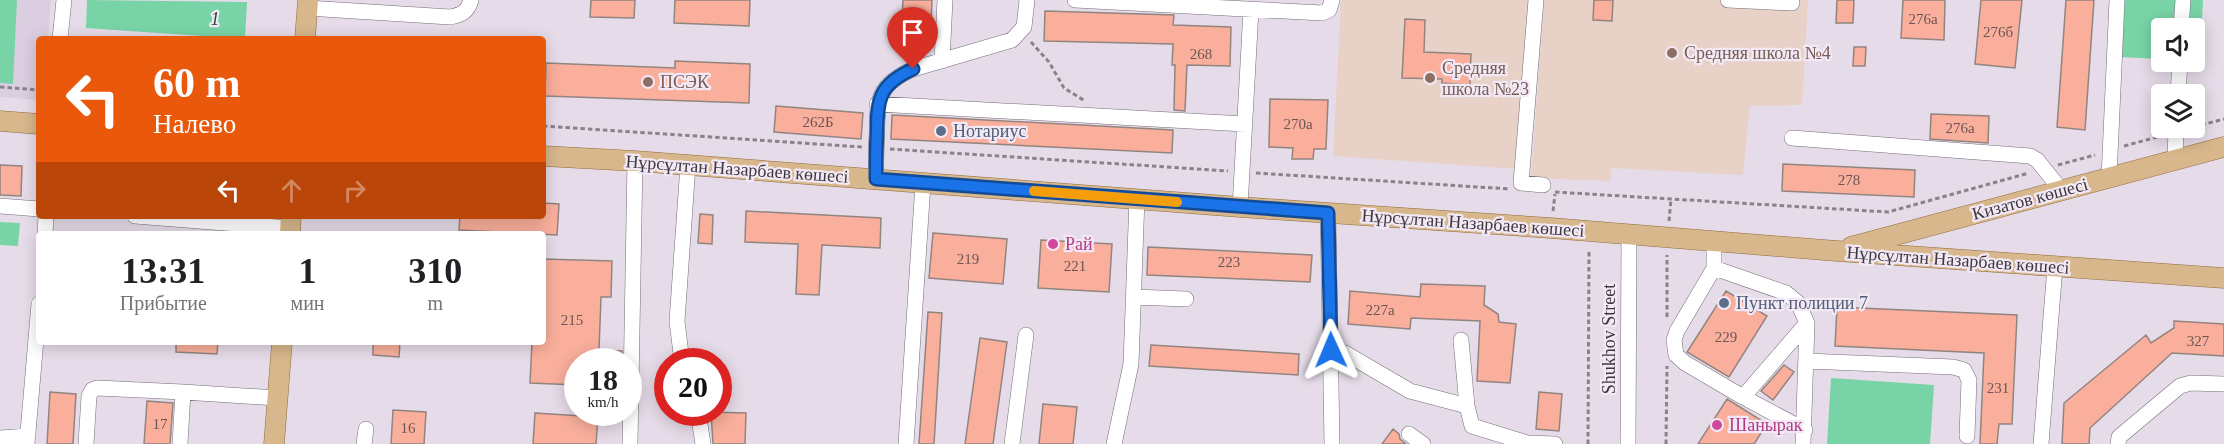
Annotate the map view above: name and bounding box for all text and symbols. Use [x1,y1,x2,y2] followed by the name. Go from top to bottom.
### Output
[887,7,938,69] pin
[211,9,220,29] park label: 1
[1908,11,1938,27] house number: 276а
[896,16,929,49] icon: arrive
[2151,18,2205,138] map controls
[2151,18,2205,72] button: sound
[1983,24,2013,40] house number: 276б
[1684,43,1831,63] place label: Средняя школа №4
[1190,46,1212,62] house number: 268
[1665,46,1679,60] marker: Средняя школа №4
[1442,58,1529,99] place label: Средняя школа №23
[54,60,132,138] icon: left
[153,60,241,106] text: 60 m
[1423,71,1437,85] marker: Средняя школа №23
[660,72,710,92] place label: ПСЭК
[641,75,655,89] marker: ПСЭК
[2151,84,2205,138] button: layers
[153,109,236,139] text: Налево
[802,114,834,130] house number: 262Б
[1283,116,1313,132] house number: 270а
[1945,120,1975,136] house number: 276а
[953,121,1026,141] place label: Нотариус
[934,124,948,138] marker: Нотариус
[625,151,849,187] street label: Нұрсұлтан Назарбаев көшесі
[1838,172,1860,188] house number: 278
[212,174,245,207] icon: left
[275,174,308,207] icon: ahead
[338,174,371,207] icon: right
[1970,174,2090,224] street label: Кизатов көшесі
[1361,205,1585,241] street label: Нұрсұлтан Назарбаев көшесі
[1065,234,1093,254] place label: Рай
[1046,237,1060,251] marker: Рай
[1846,242,2070,278] street label: Нұрсұлтан Назарбаев көшесі
[121,251,205,291] text: 13:31
[299,251,317,291] text: 1
[408,251,462,291] text: 310
[957,251,979,267] house number: 219
[1218,254,1240,270] house number: 223
[1064,258,1086,274] house number: 221
[1599,284,1619,394] street label: Shukhov Street
[120,292,207,314] text: Прибытие
[291,292,325,314] text: мин
[427,292,443,314] text: m
[1736,293,1868,313] place label: Пункт полиции 7
[1717,296,1731,310] marker: Пункт полиции 7
[1365,302,1395,318] house number: 227а
[561,312,583,328] house number: 215
[1299,318,1363,382] position arrow
[1715,329,1737,345] house number: 229
[2187,333,2210,349] house number: 327
[654,348,732,426] speed limit sign: 20
[588,363,618,396] text: 18
[1987,380,2009,396] house number: 231
[588,394,618,410] text: km/h
[1729,415,1803,435] place label: Шанырак
[153,416,168,432] house number: 17
[1710,418,1724,432] marker: Шанырак
[401,420,416,436] house number: 16

